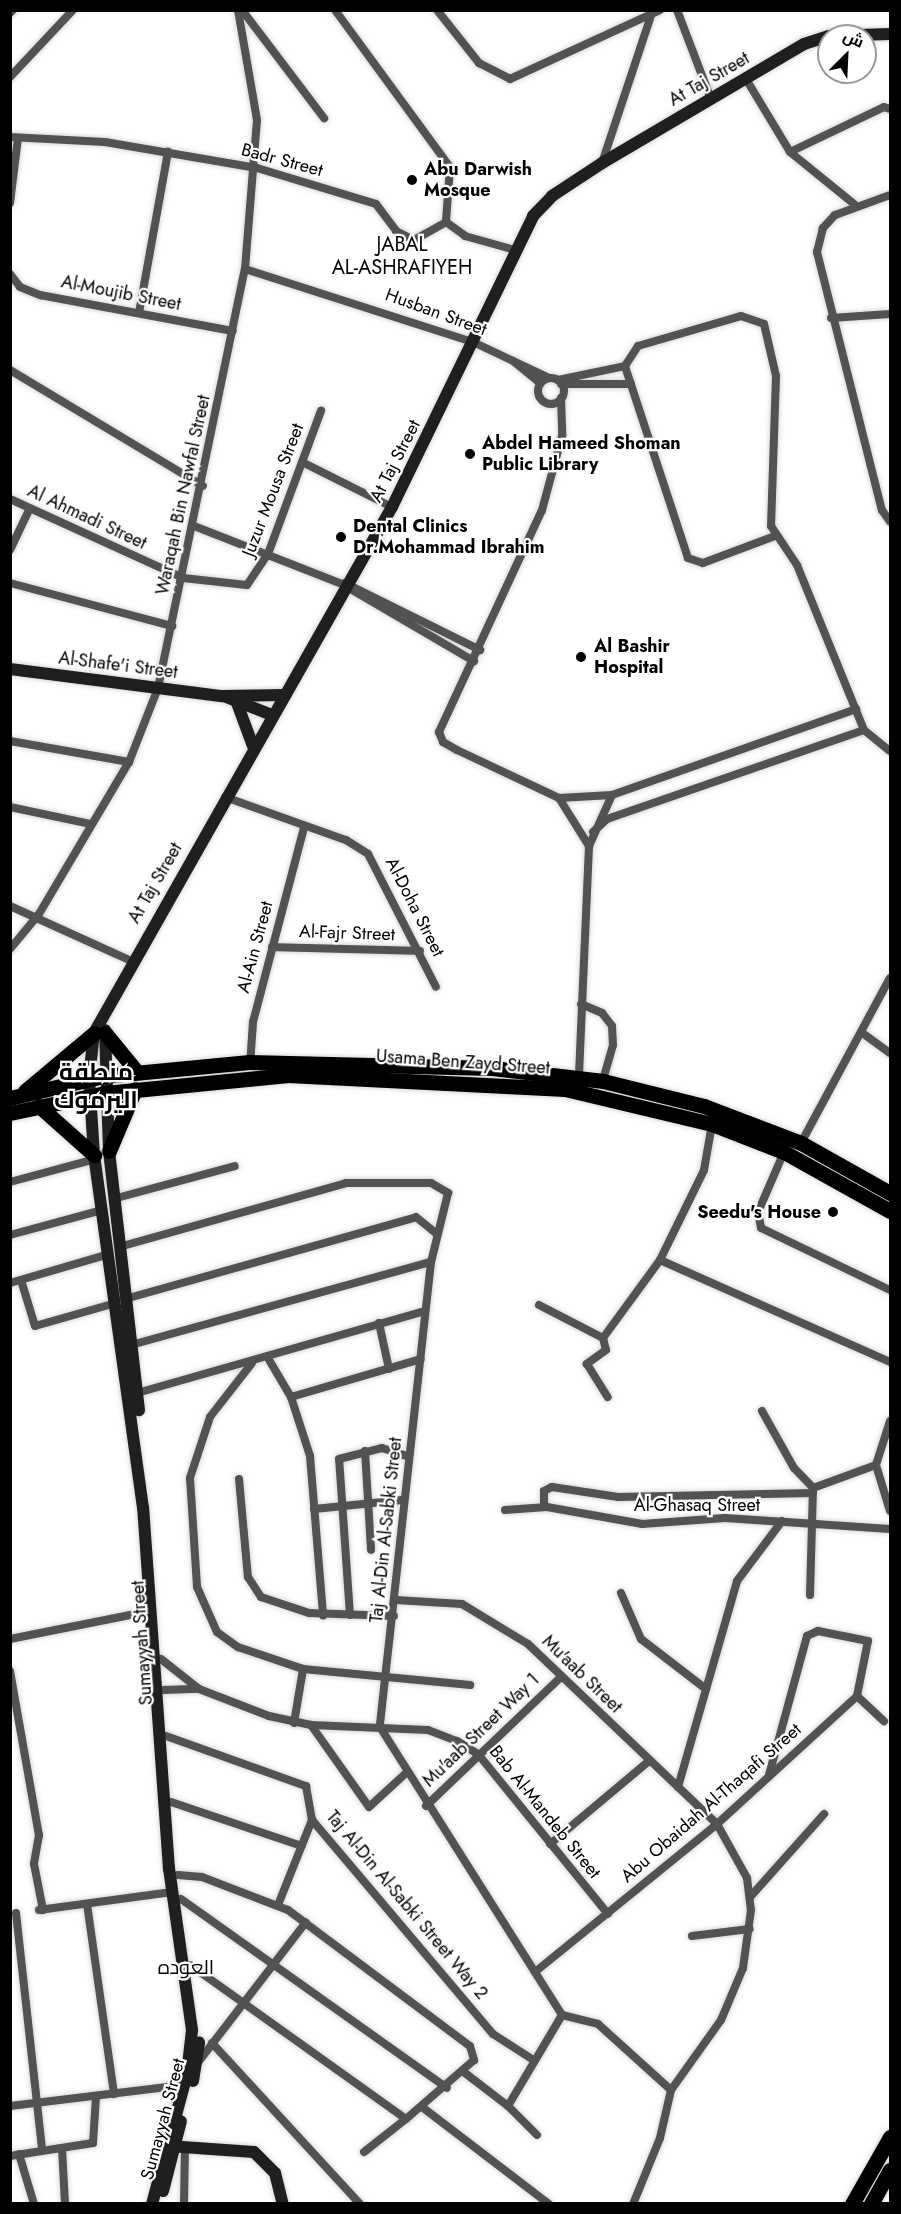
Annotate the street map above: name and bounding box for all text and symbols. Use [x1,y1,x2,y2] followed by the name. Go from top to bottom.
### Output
[817,24,877,84] north arrow
[840,24,868,54] text: ش
[665,47,753,111] street label: At Taj Street
[239,139,325,181] street label: Badr Street
[424,159,532,201] place label: Abu Darwish Mosque
[405,173,419,187] marker: Abu Darwish Mosque
[322,232,482,279] district label: JABAL AL-ASHRAFIYEH
[59,271,183,315] street label: Al-Moujib Street
[382,284,490,340] street label: Husban Street
[151,393,215,597] street label: Waraqah Bin Nawfal Street
[365,416,425,506] street label: At Taj Street
[238,420,308,560] street label: Juzur Mousa Street
[482,433,681,476] place label: Abdel Hameed Shoman Public Library
[463,447,477,461] marker: Abdel Hameed Shoman Public Library
[24,480,150,554] street label: Al Ahmadi Street
[353,516,545,558] place label: Dental Clinics Dr.Mohammad Ibrahim
[334,530,348,544] marker: Dental Clinics Dr.Mohammad Ibrahim
[594,636,670,678] place label: Al Bashir Hospital
[57,647,179,683] street label: Al-Shafe'i Street
[572,648,590,666] marker: Al Bashir Hospital
[123,839,187,927] street label: At Taj Street
[381,854,449,960] street label: Al-Doha Street
[232,899,278,995] street label: Al-Ain Street
[299,921,395,945] street label: Al-Fajr Street
[375,1045,551,1079] street label: Usama Ben Zayd Street
[54,1058,138,1114] district label: منطقة اليرموك
[697,1201,821,1223] place label: Seedu's House
[826,1205,840,1219] marker: Seedu's House
[366,1436,406,1624] street label: Taj Al-Din Al-Sabki Street
[634,1494,760,1516] street label: Al-Ghasaq Street
[127,1580,157,1706] street label: Sumayyah Street
[538,1631,626,1717] street label: Mu'aab Street
[418,1669,544,1791] street label: Mu'aab Street Way 1
[616,1719,806,1887] street label: Abu Obaidah Al-Thaqafi Street
[485,1741,605,1883] street label: Bab Al-Mandeb Street
[322,1806,492,2004] street label: Taj Al-Din Al-Sabki Street Way 2
[158,1955,214,1979] district label: العوده
[136,2056,190,2182] street label: Sumayyah Street

